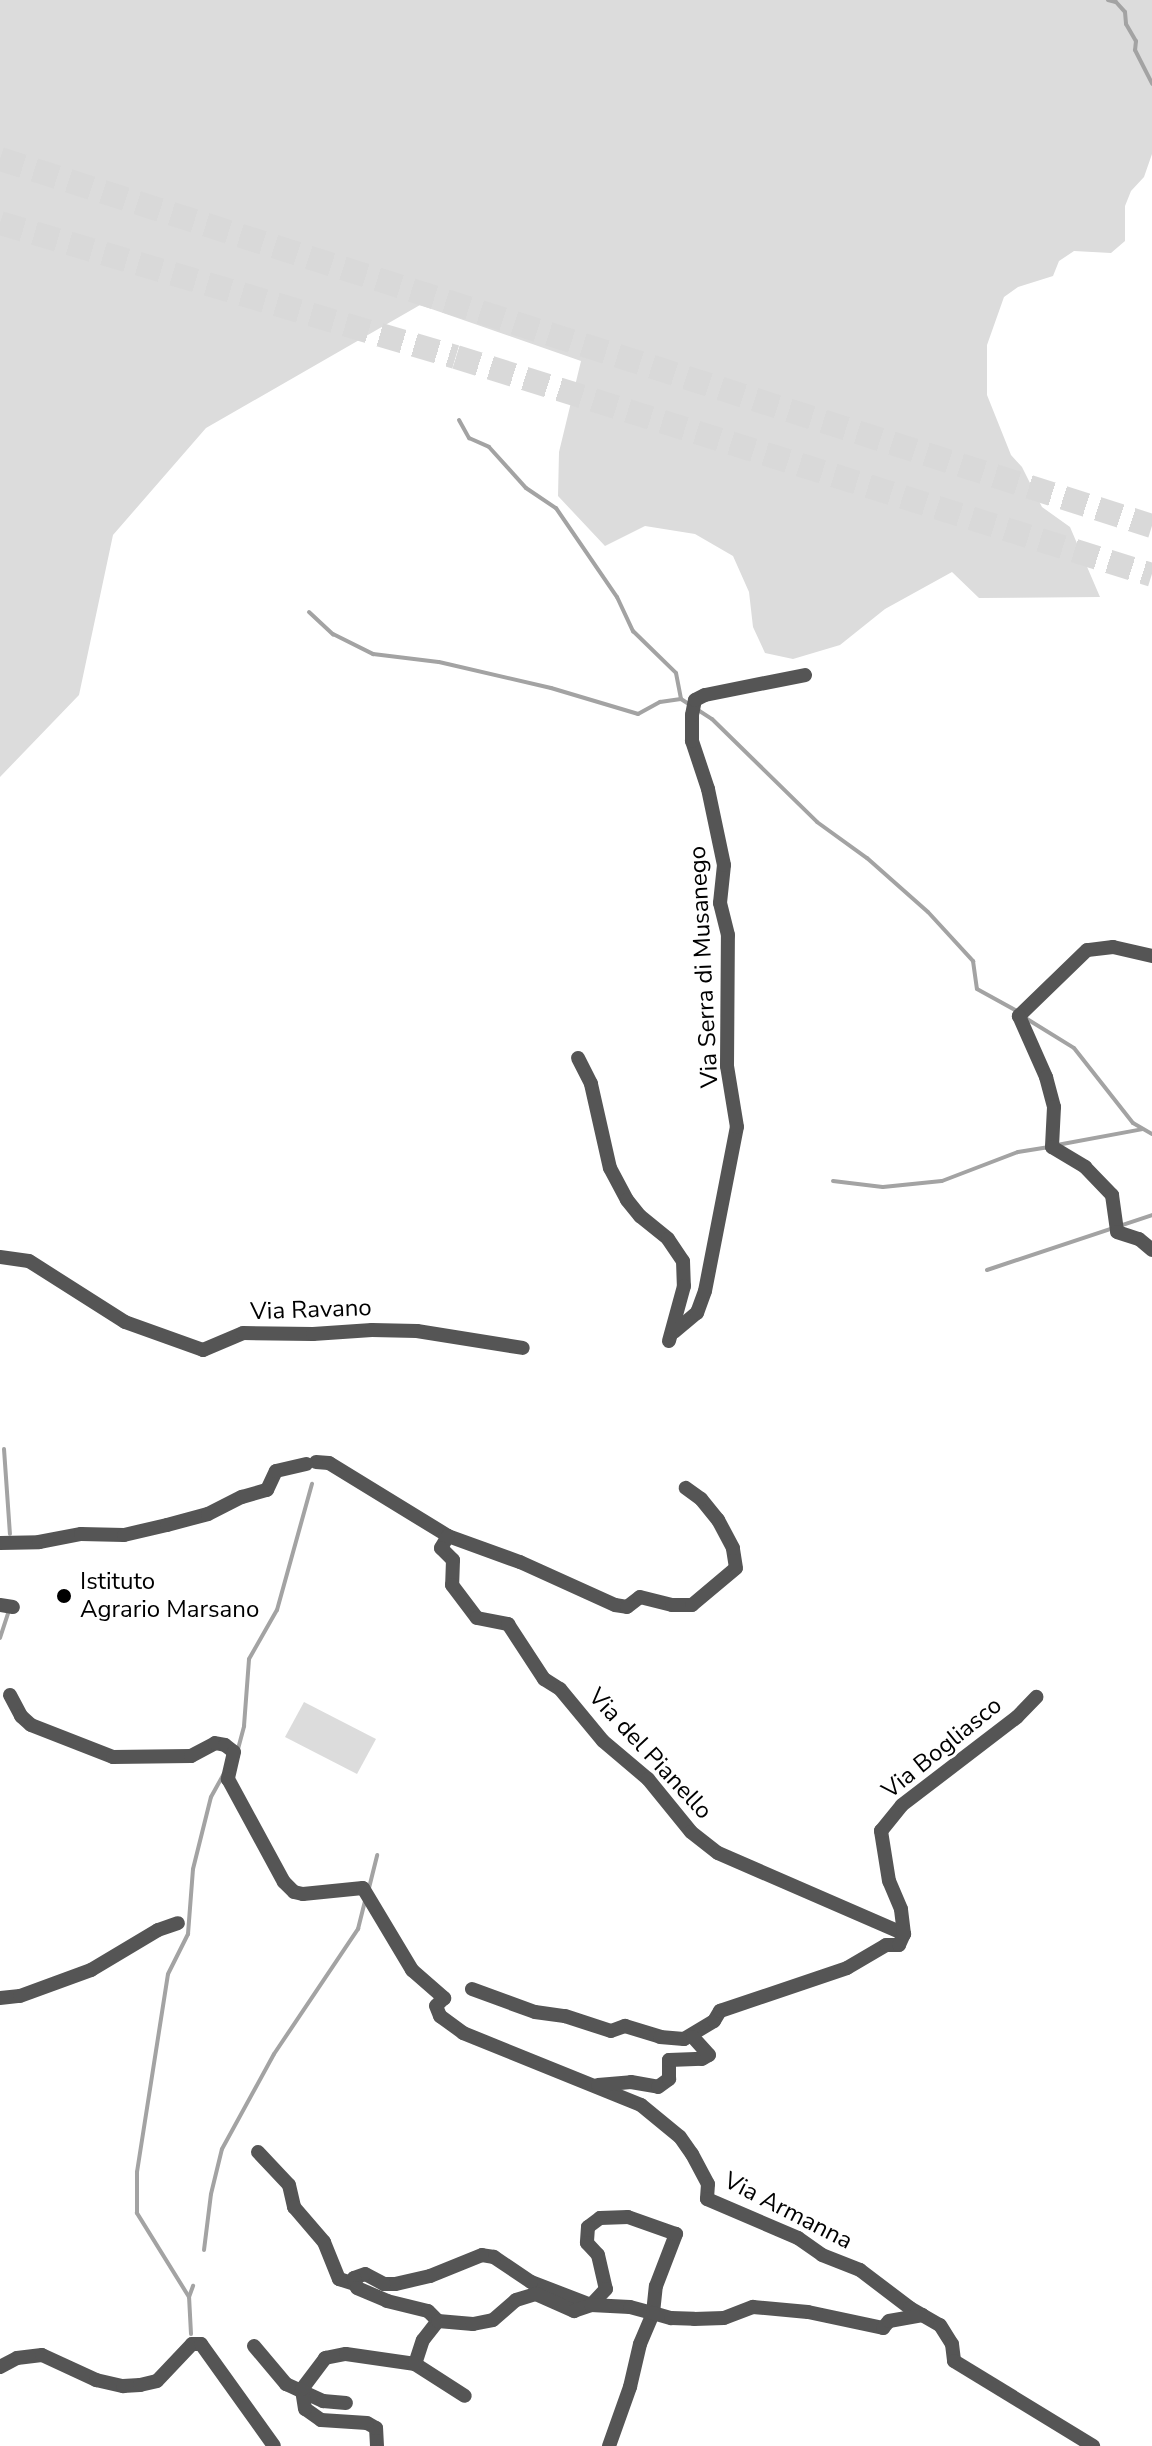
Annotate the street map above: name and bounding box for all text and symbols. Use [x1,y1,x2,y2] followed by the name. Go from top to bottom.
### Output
[683,845,725,1089] street label: Via Serra di Musanego
[250,1293,372,1327] street label: Via Ravano
[80,1568,259,1624] place label: Istituto Agrario Marsano
[55,1587,73,1605] marker: Istituto Agrario Marsano
[582,1683,718,1825] street label: Via del Pianello
[876,1691,1008,1805] street label: Via Bogliasco
[719,2166,857,2256] street label: Via Armanna

